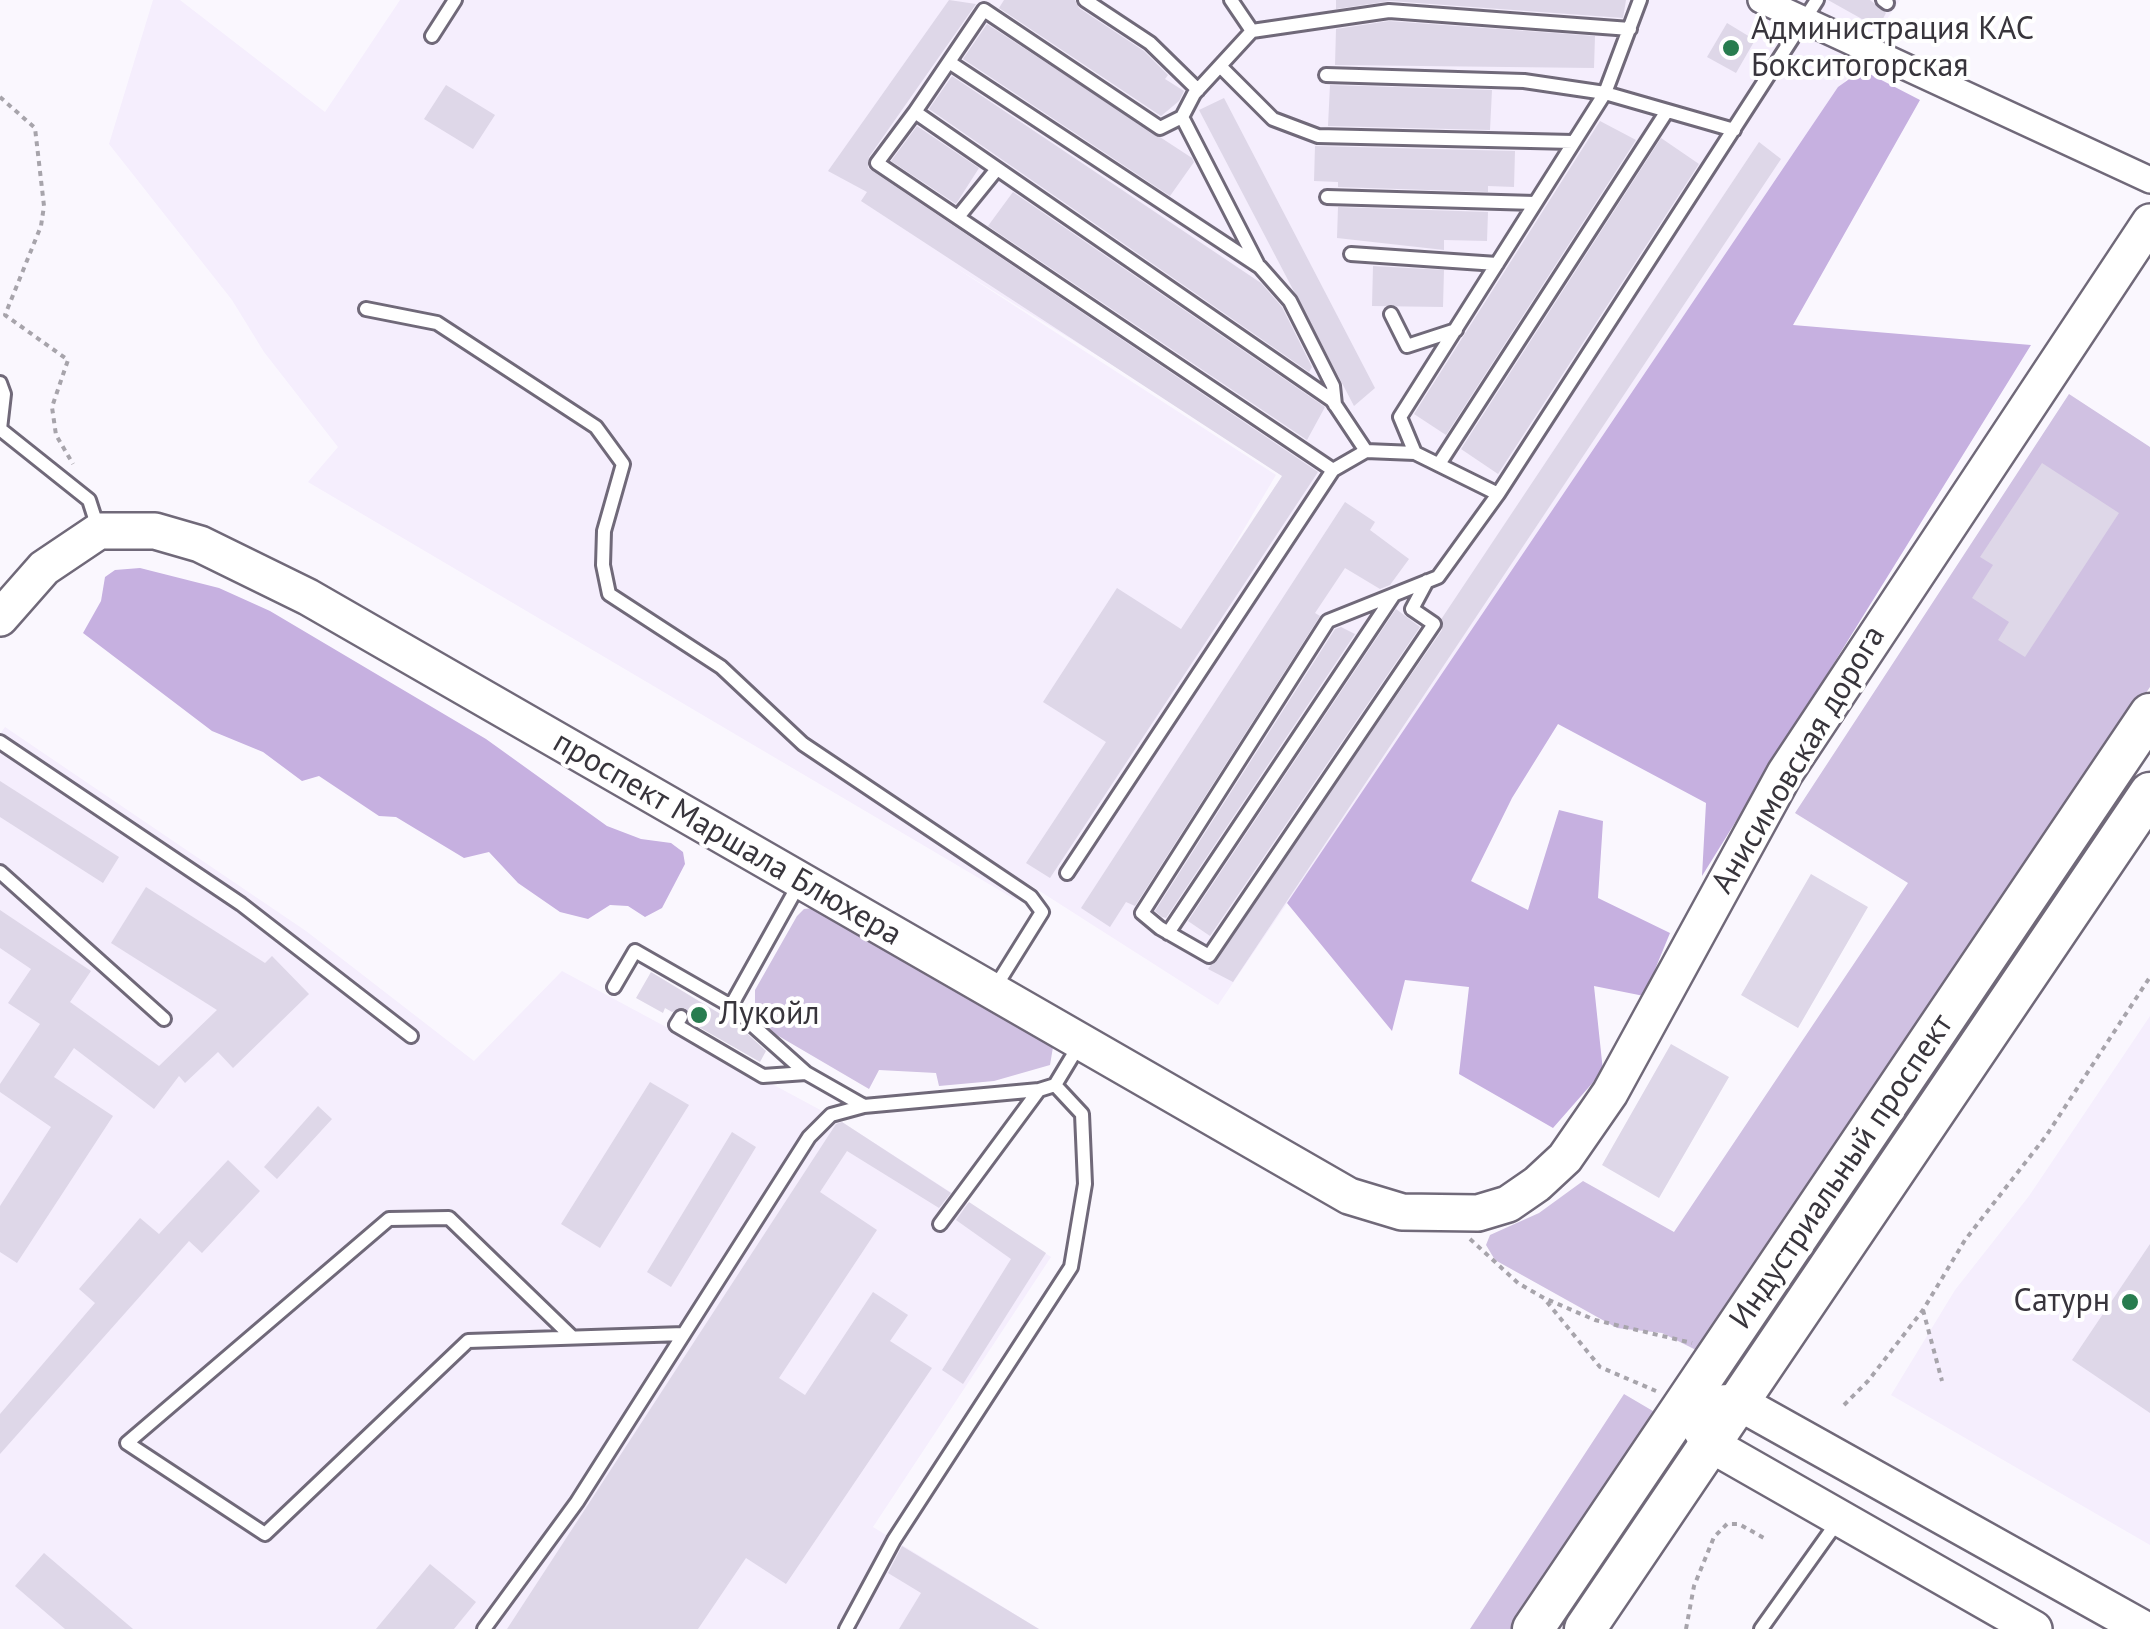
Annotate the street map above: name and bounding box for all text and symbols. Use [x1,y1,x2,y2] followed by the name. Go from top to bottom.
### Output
[1751,11,2034,86] place label: Администрация КАС Бокситогорская
[1720,37,1742,59] marker: Администрация КАС Бокситогорская
[1704,619,1894,901] street label: Анисимовская дорога
[546,723,908,955] street label: проспект Маршала Блюхера
[719,996,820,1034] place label: Лукойл
[688,1004,710,1026] marker: Лукойл
[1722,1007,1962,1337] street label: Индустриальный проспект
[2014,1283,2110,1321] place label: Сатурн
[2119,1291,2141,1313] marker: Сатурн

